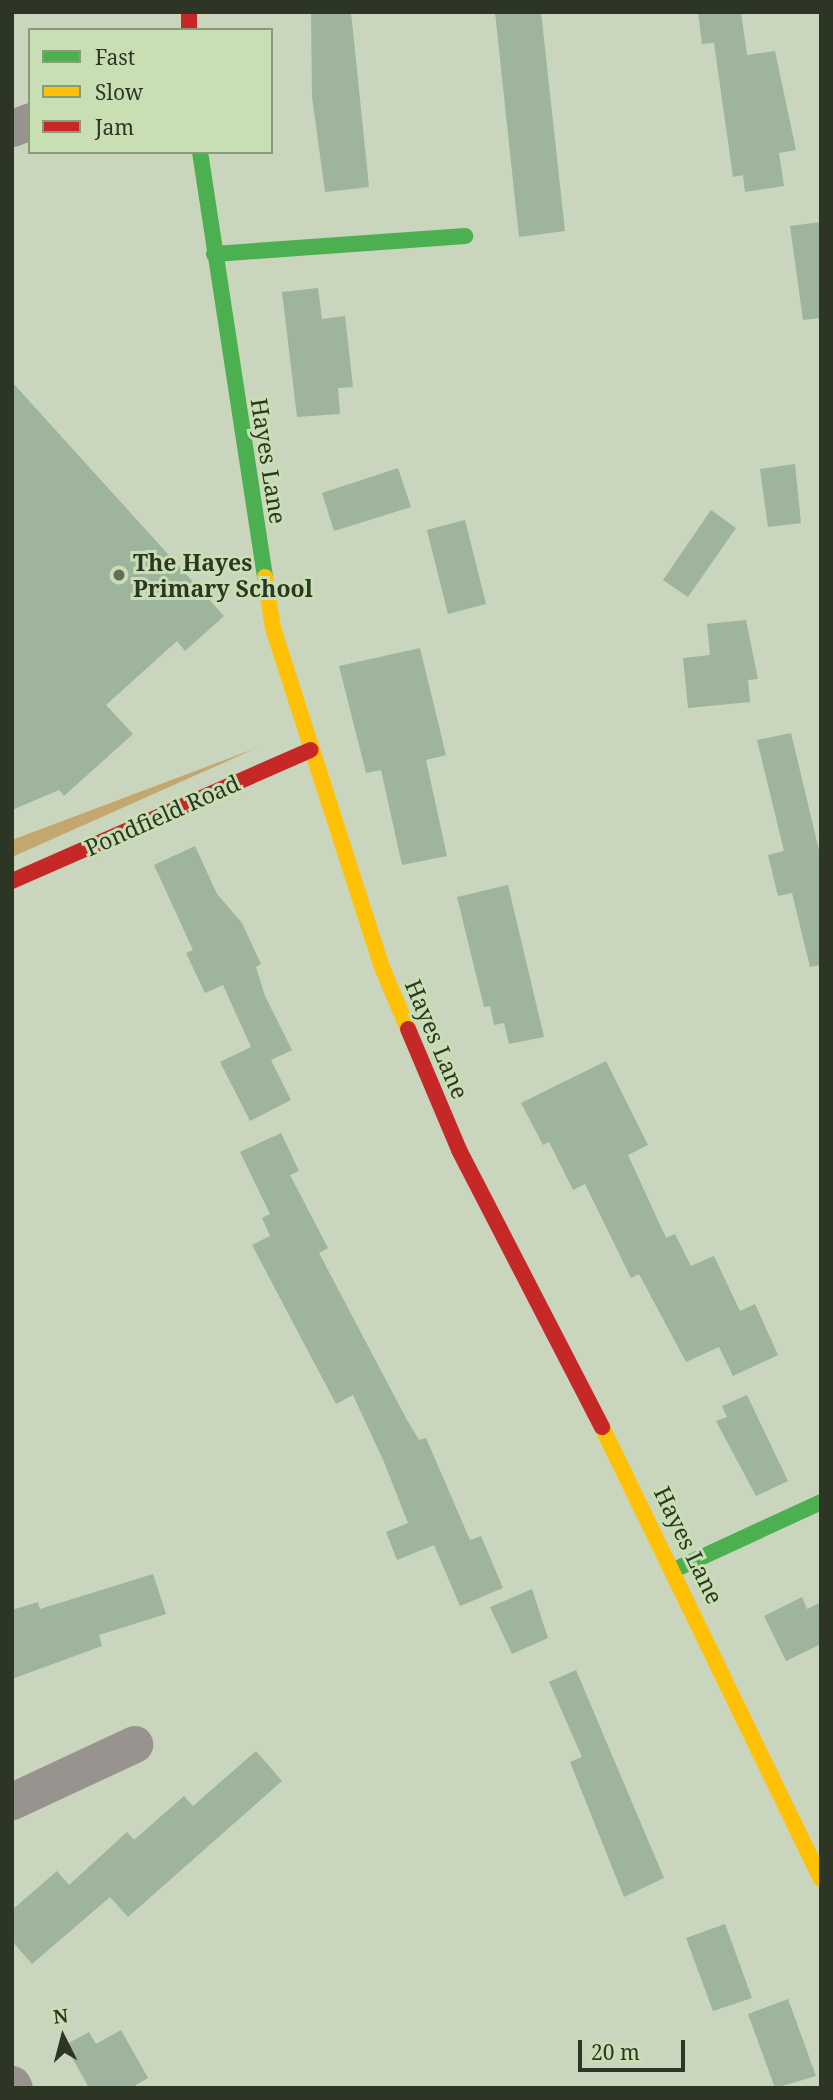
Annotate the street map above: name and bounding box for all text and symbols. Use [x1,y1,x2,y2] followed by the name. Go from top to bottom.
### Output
[28,28,273,154] legend
[95,43,135,71] text: Fast
[95,78,143,106] text: Slow
[95,113,134,141] text: Jam
[245,396,293,526] street label: Hayes Lane
[133,548,313,602] place label: The Hayes Primary School
[111,567,127,583] marker: The Hayes Primary School
[80,769,244,861] street label: Pondfield Road
[400,975,474,1103] street label: Hayes Lane
[649,1482,729,1608] street label: Hayes Lane
[28,2002,98,2072] north arrow
[52,2002,70,2030] text: N
[581,2026,688,2070] scale bar
[591,2038,640,2066] text: 20 m

